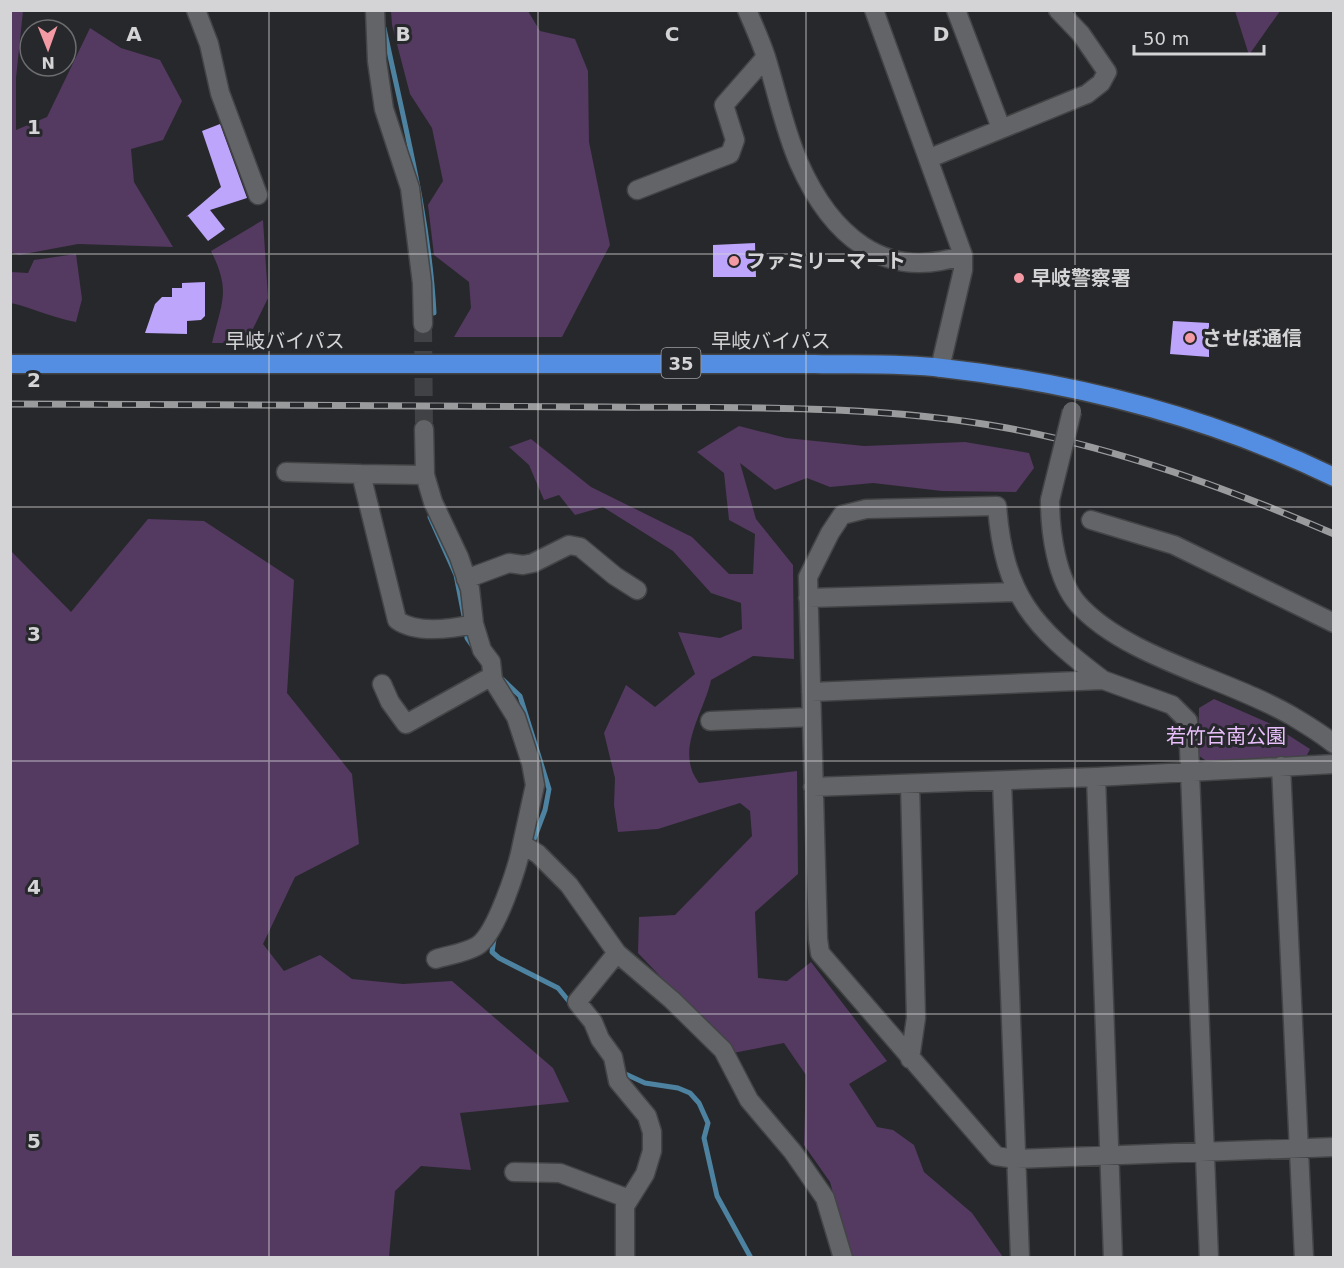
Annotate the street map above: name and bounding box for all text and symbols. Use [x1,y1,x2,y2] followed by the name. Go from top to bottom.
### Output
[18,18,78,78] north arrow
[1134,18,1264,56] scale bar
[126,22,142,46] text: A
[395,22,411,46] text: B
[665,22,679,46] text: C
[933,22,949,46] text: D
[1143,28,1189,49] text: 50 m
[41,53,55,72] text: N
[27,115,41,139] text: 1
[746,249,906,273] place label: ファミリーマート
[727,254,741,268] marker: ファミリーマート
[1031,266,1131,290] place label: 早岐警察署
[1012,271,1026,285] marker: 早岐警察署
[1202,326,1302,350] place label: させぼ通信
[225,329,345,353] street label: 早岐バイパス
[711,329,831,353] street label: 早岐バイパス
[1183,331,1197,345] marker: させぼ通信
[662,348,700,378] road number: 35
[27,368,41,392] text: 2
[27,622,41,646] text: 3
[1166,724,1286,748] park label: 若竹台南公園
[27,875,41,899] text: 4
[27,1129,41,1153] text: 5

